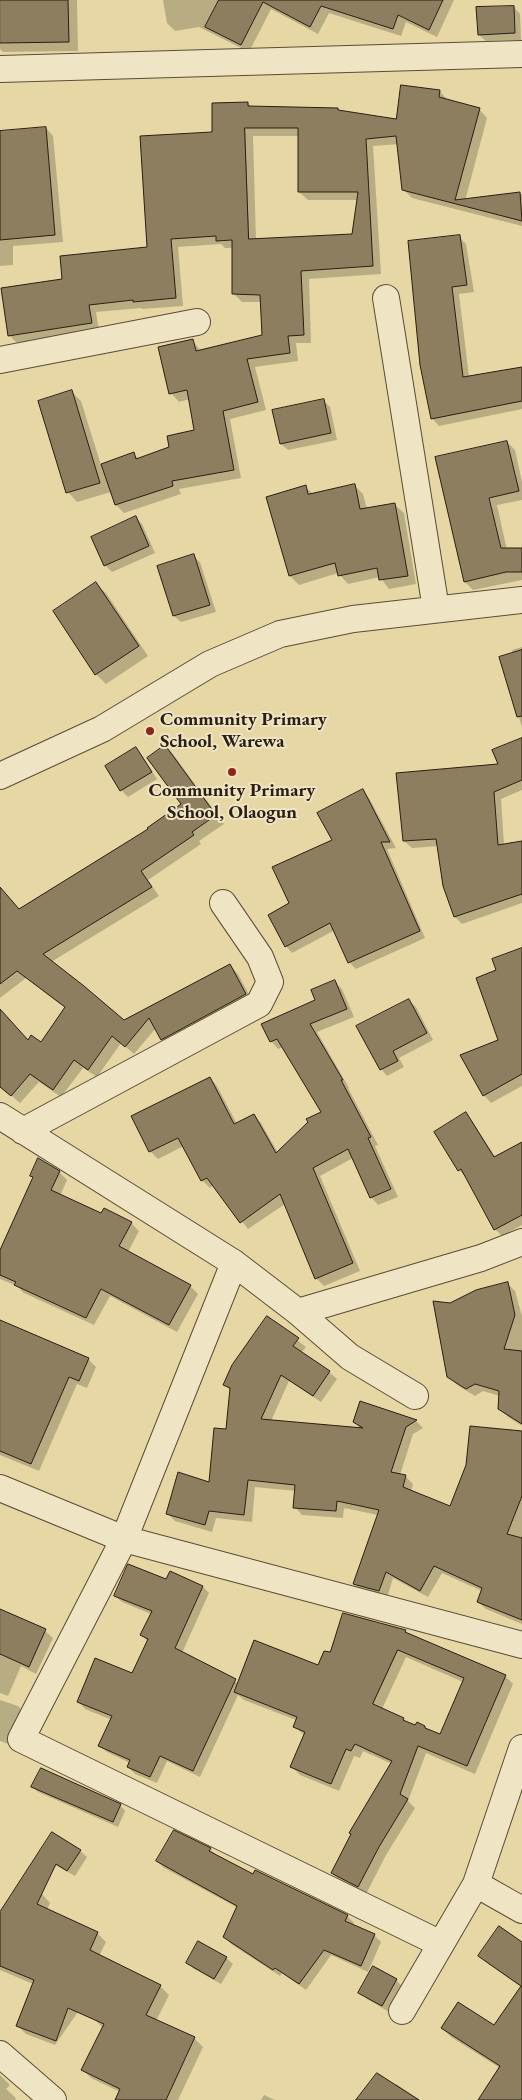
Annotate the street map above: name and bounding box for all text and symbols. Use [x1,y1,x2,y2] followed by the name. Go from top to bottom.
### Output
[160,709,327,753] place label: Community Primary School, Warewa
[144,725,156,737] marker: Community Primary School, Warewa
[226,766,238,778] marker: Community Primary School, Olaogun
[149,780,315,824] place label: Community Primary School, Olaogun

